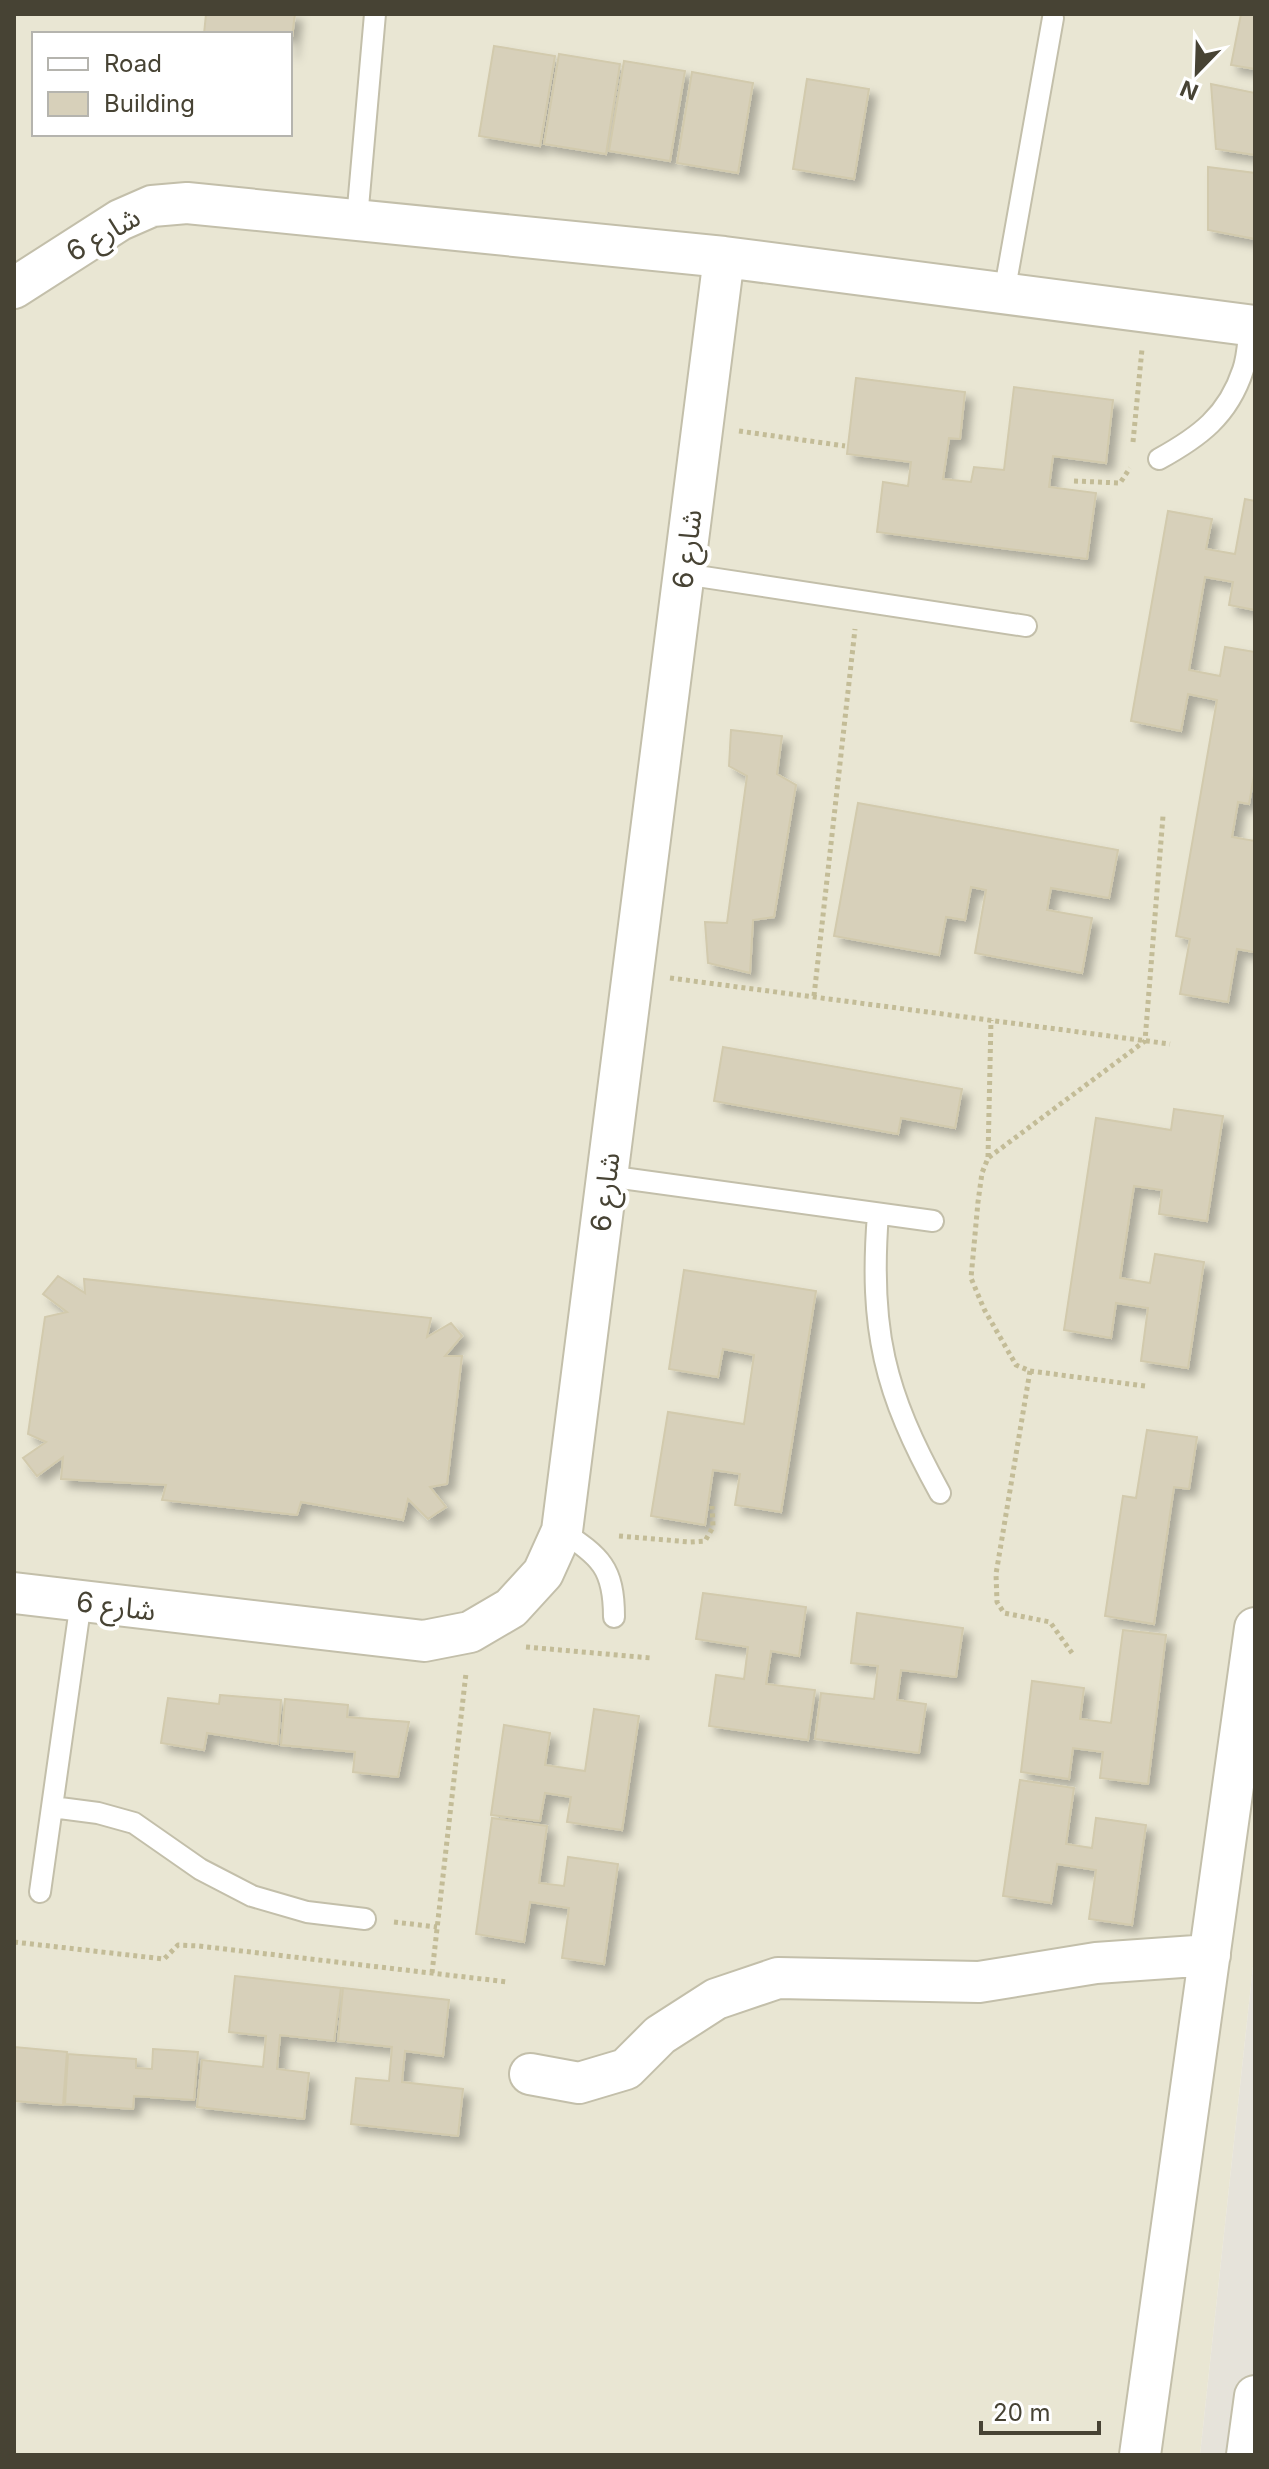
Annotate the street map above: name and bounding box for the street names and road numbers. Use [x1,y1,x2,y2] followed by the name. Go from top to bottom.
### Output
[60,199,148,272] street label: شارع 6
[665,507,713,591] street label: شارع 6
[583,1150,631,1234] street label: شارع 6
[74,1584,158,1632] street label: شارع 6

